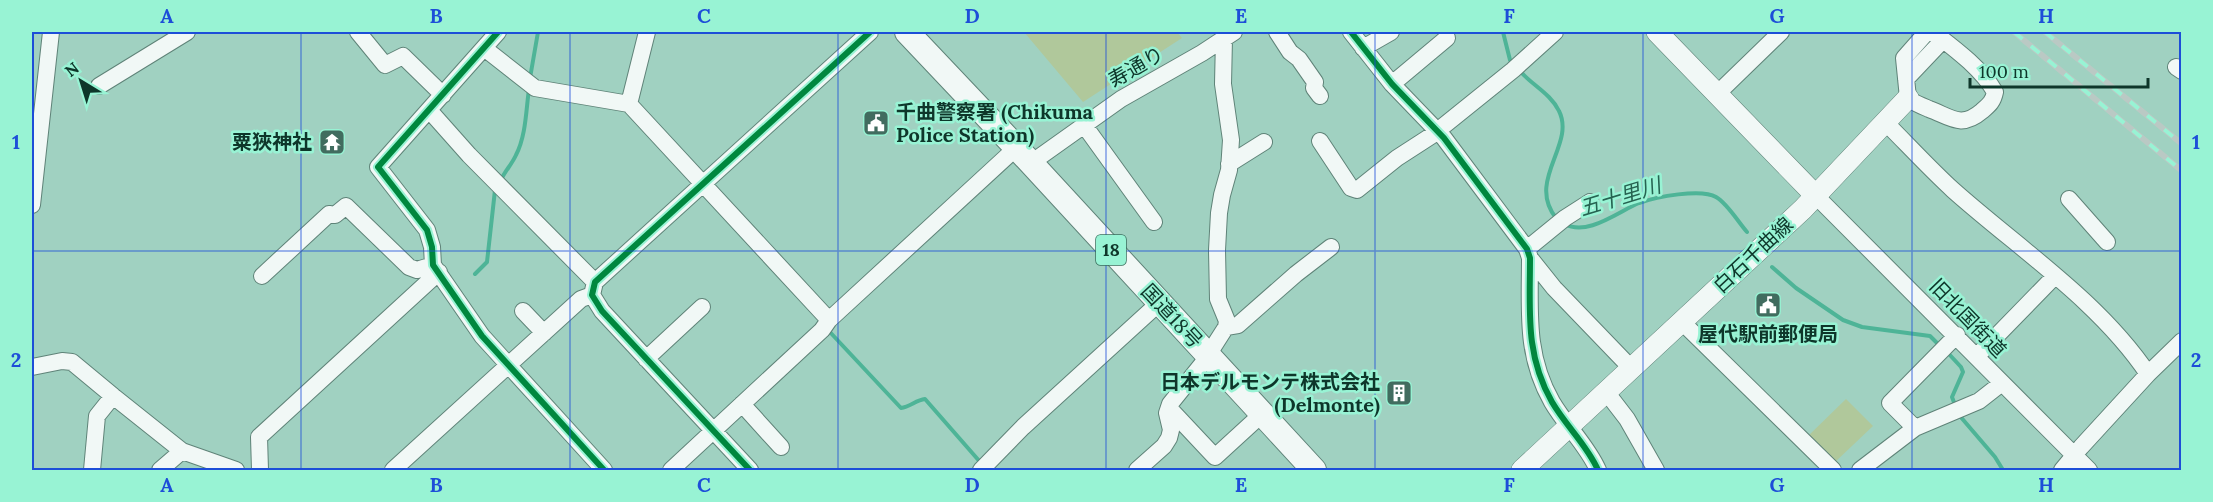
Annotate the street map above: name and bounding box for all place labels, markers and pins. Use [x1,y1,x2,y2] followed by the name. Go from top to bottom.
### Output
[896,99,1094,148] place label: 千曲警察署 (Chikuma Police Station)
[861,108,891,138] public building icon: 千曲警察署 (Chikuma Police Station)
[317,127,347,157] temple icon: 粟狹神社
[232,129,312,154] place label: 粟狹神社
[1753,290,1783,320] public building icon: 屋代駅前郵便局
[1698,321,1838,346] place label: 屋代駅前郵便局
[1160,369,1380,418] place label: 日本デルモンテ株式会社 (Delmonte)
[1384,378,1414,408] building icon: 日本デルモンテ株式会社 (Delmonte)

